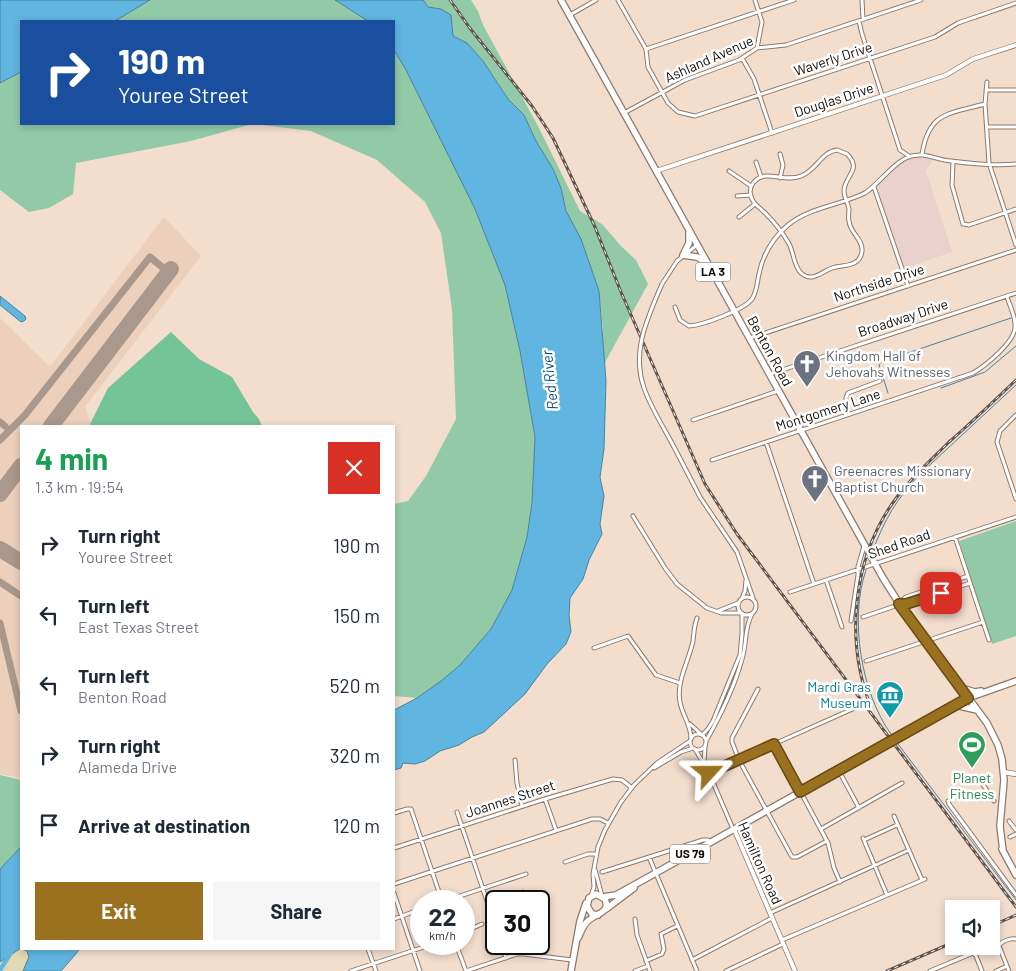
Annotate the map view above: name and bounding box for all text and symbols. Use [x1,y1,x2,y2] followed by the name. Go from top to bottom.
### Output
[662,31,756,86] street label: Ashland Avenue
[792,38,874,79] street label: Waverly Drive
[118,39,205,81] text: 190 m
[35,40,100,105] icon: right
[792,79,876,120] street label: Douglas Drive
[118,81,249,107] text: Youree Street
[831,260,926,305] street label: Northside Drive
[696,262,730,282] road number: LA 3
[856,295,950,340] street label: Broadway Drive
[744,313,797,389] street label: Benton Road
[826,347,950,380] place label: Kingdom Hall of Jehovahs Witnesses
[537,349,561,411] water label: Red River
[792,349,822,388] church icon: Kingdom Hall of Jehovahs Witnesses
[773,385,882,434] street label: Montgomery Lane
[35,440,108,476] text: 4 min
[328,442,380,494] button: close
[834,462,972,495] place label: Greenacres Missionary Baptist Church
[800,464,830,503] church icon: Greenacres Missionary Baptist Church
[35,477,124,496] text: 1.3 km · 19:54
[78,524,160,547] text: Turn right
[866,525,932,562] street label: Shed Road
[35,531,63,559] icon: right
[333,534,380,557] text: 190 m
[78,547,173,566] text: Youree Street
[920,572,962,614] pin
[927,579,955,607] icon: arrive
[78,594,149,617] text: Turn left
[35,601,63,629] icon: left
[333,604,380,627] text: 150 m
[78,617,199,636] text: East Texas Street
[78,664,149,687] text: Turn left
[35,671,63,699] icon: left
[330,674,380,697] text: 520 m
[807,678,871,711] place label: Mardi Gras Museum
[875,680,905,719] museum icon: Mardi Gras Museum
[78,687,167,706] text: Benton Road
[957,730,987,769] sports icon: Planet Fitness
[78,734,160,757] text: Turn right
[35,741,63,769] icon: right
[330,744,380,767] text: 320 m
[682,746,734,798] position arrow
[78,757,177,776] text: Alameda Drive
[950,769,995,802] place label: Planet Fitness
[463,776,557,821] street label: Joannes Street
[35,811,63,839] icon: arrive
[78,814,250,837] text: Arrive at destination
[333,814,380,837] text: 120 m
[735,819,786,907] street label: Hamilton Road
[670,844,710,864] road number: US 79
[35,882,203,940] button: Exit
[213,882,380,940] button: Share
[485,890,550,955] speed limit sign: 30
[945,900,1000,955] map controls
[945,900,1000,955] button: sound
[428,901,457,931] text: 22
[429,928,456,942] text: km/h

